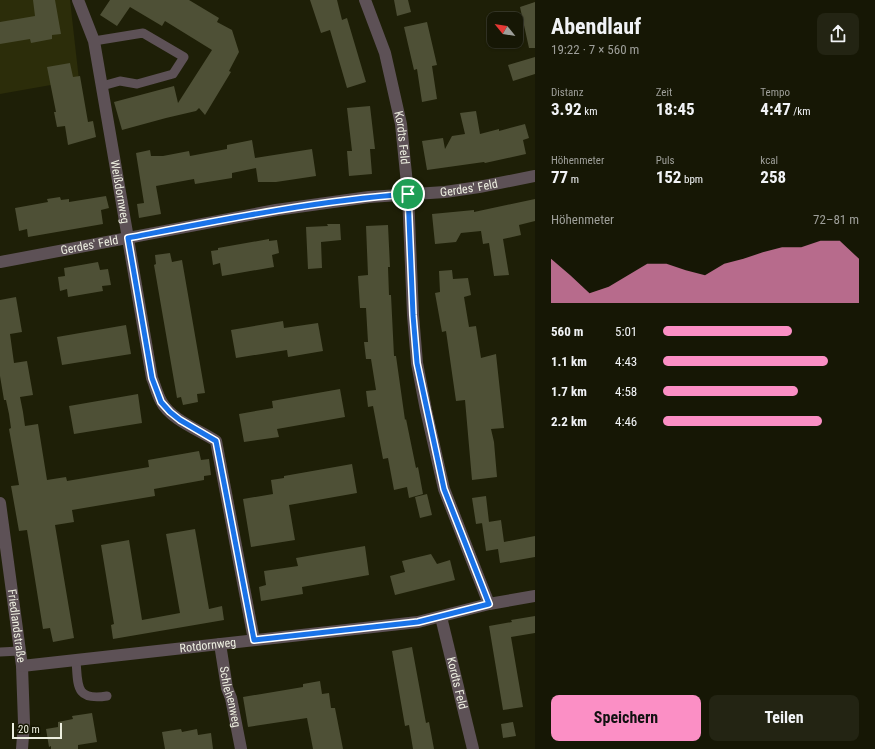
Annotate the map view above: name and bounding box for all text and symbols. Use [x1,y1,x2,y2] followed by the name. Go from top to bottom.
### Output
[487,12,523,48] north arrow
[487,12,523,48] map controls
[817,13,859,55] button: share
[551,14,641,39] text: Abendlauf
[551,42,639,57] text: 19:22 · 7 × 560 m
[551,86,584,99] text: Distanz
[656,86,672,99] text: Zeit
[760,86,790,99] text: Tempo
[551,99,582,119] text: 3.92
[656,99,695,119] text: 18:45
[760,99,791,119] text: 4:47
[582,105,597,118] text: km
[791,105,811,118] text: /km
[391,109,412,165] street label: Kordts Feld
[551,154,604,167] text: Höhenmeter
[656,154,675,167] text: Puls
[760,154,778,167] text: kcal
[108,159,132,225] street label: Weißdornweg
[551,167,568,187] text: 77
[656,167,681,187] text: 152
[760,167,786,187] text: 258
[568,173,579,186] text: m
[681,173,703,186] text: bpm
[440,176,499,199] street label: Gerdes' Feld
[391,177,425,211] pin
[397,183,419,205] icon: arrive
[551,212,614,227] text: Höhenmeter
[813,212,859,227] text: 72–81 m
[60,233,119,257] street label: Gerdes' Feld
[551,324,583,339] text: 560 m
[615,324,637,339] text: 5:01
[551,354,587,369] text: 1.1 km
[615,354,637,369] text: 4:43
[551,384,587,399] text: 1.7 km
[615,384,637,399] text: 4:58
[551,414,587,429] text: 2.2 km
[615,414,637,429] text: 4:46
[5,588,29,664] street label: Friedlandstraße
[179,635,237,655] street label: Rotdornweg
[444,655,470,711] street label: Kordts Feld
[217,665,244,729] street label: Schlehenweg
[551,695,701,741] button: Speichern
[709,695,859,741] button: Teilen
[12,721,62,740] scale bar
[18,723,40,736] text: 20 m

